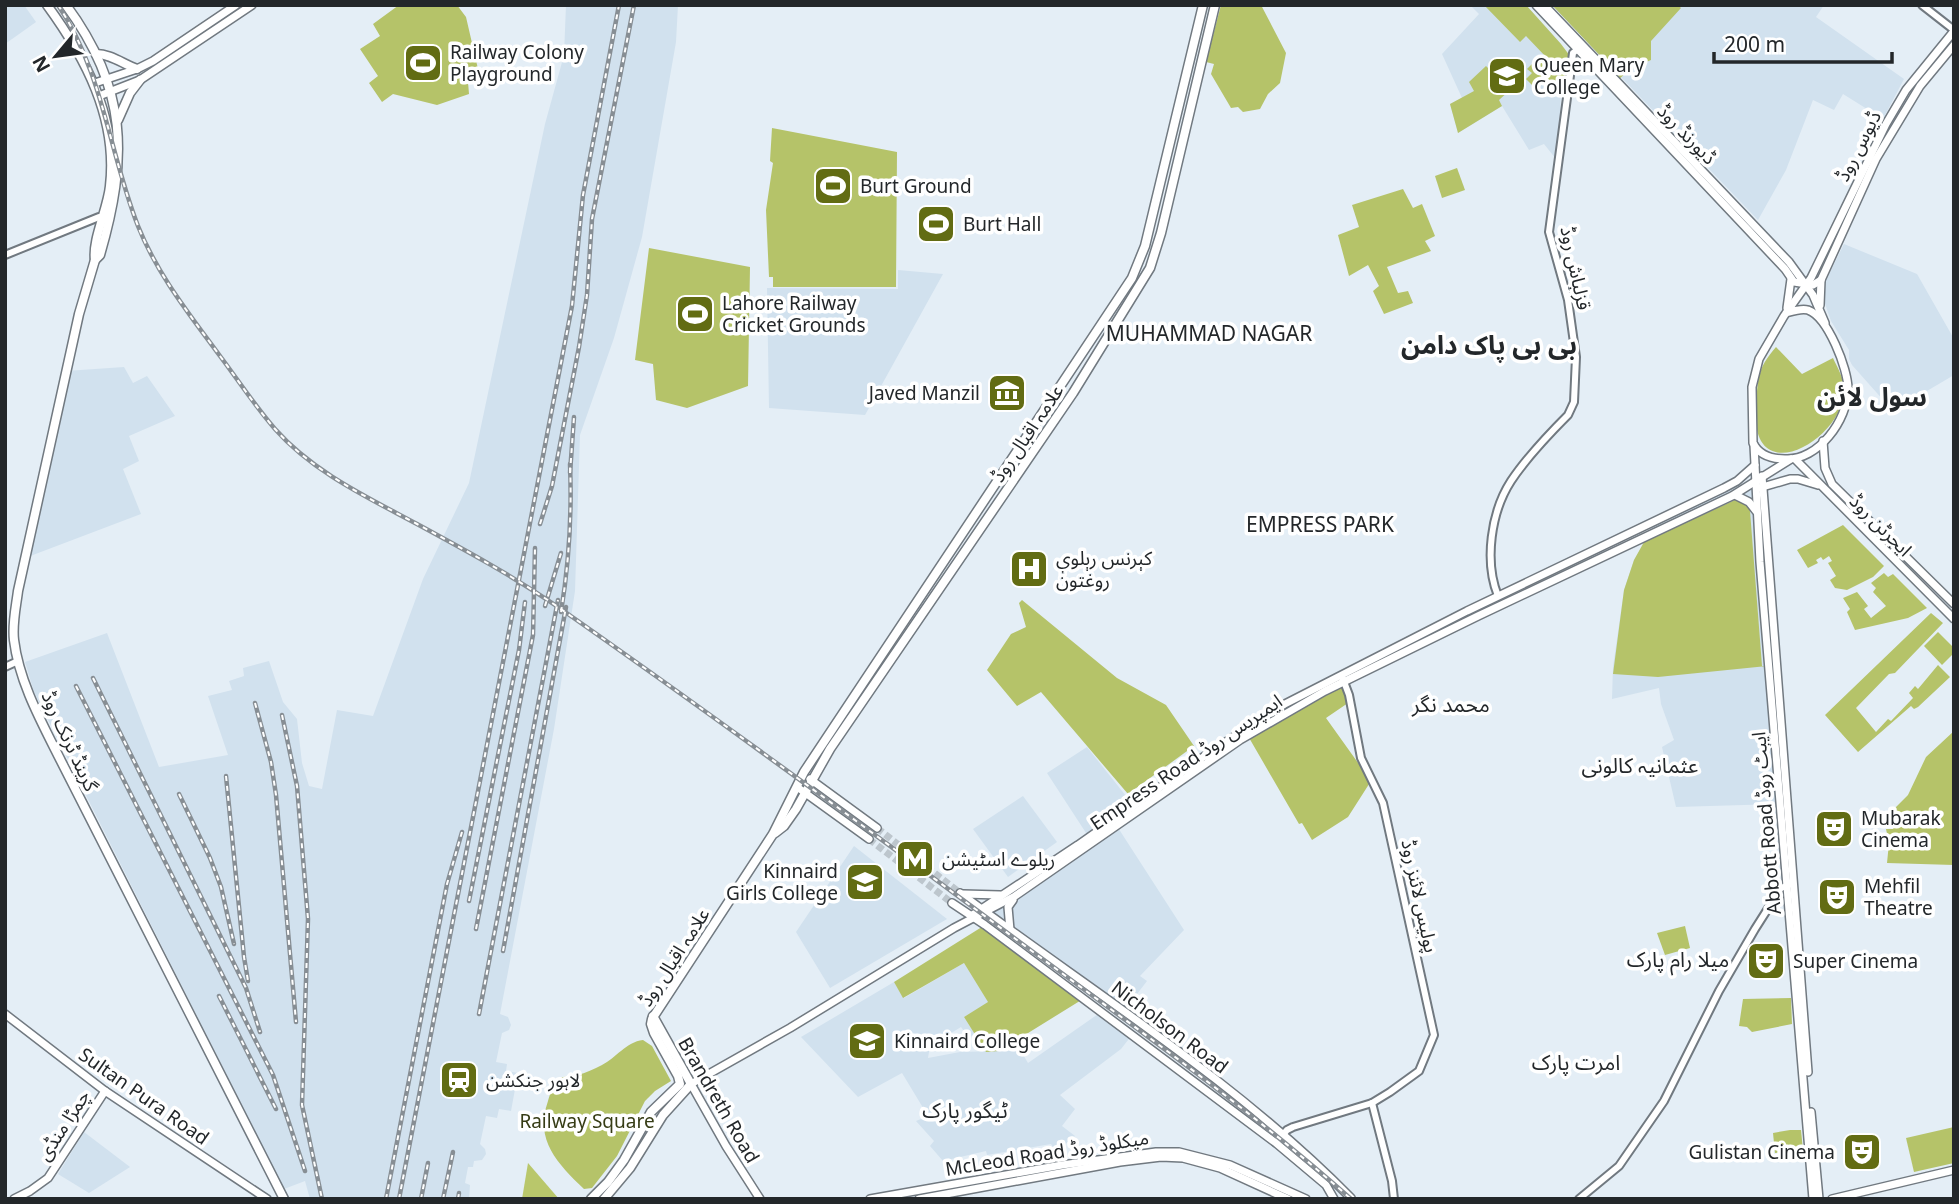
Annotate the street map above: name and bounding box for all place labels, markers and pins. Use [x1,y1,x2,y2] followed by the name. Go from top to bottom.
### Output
[450,39,584,87] place label: Railway Colony Playground
[402,42,444,84] sports icon: Railway Colony Playground
[1534,52,1644,100] place label: Queen Mary College
[1486,55,1528,97] school or university icon: Queen Mary College
[812,165,854,207] sports icon: Burt Ground
[860,173,972,199] place label: Burt Ground
[915,203,957,245] sports icon: Burt Hall
[963,211,1041,237] place label: Burt Hall
[722,290,866,338] place label: Lahore Railway Cricket Grounds
[674,293,716,335] sports icon: Lahore Railway Cricket Grounds
[986,372,1028,414] museum icon: Javed Manzil
[867,380,980,406] place label: Javed Manzil
[1056,545,1153,593] place label: کېرنس رېلوې روغتون
[1008,548,1050,590] hospital icon: کېرنس رېلوې روغتون
[1861,805,1941,853] place label: Mubarak Cinema
[1813,808,1855,850] theatre icon: Mubarak Cinema
[894,838,936,880] metro station icon: ریلوے اسٹیشن
[942,846,1055,872] place label: ریلوے اسٹیشن
[726,858,838,906] place label: Kinnaird Girls College
[844,861,886,903] school or university icon: Kinnaird Girls College
[1864,873,1933,921] place label: Mehfil Theatre
[1816,876,1858,918] theatre icon: Mehfil Theatre
[1745,940,1787,982] theatre icon: Super Cinema
[1793,948,1918,974] place label: Super Cinema
[846,1020,888,1062] school or university icon: Kinnaird College
[894,1028,1040,1054] place label: Kinnaird College
[438,1059,480,1101] station icon: لاہور جنکشن
[486,1067,580,1093] place label: لاہور جنکشن
[1841,1131,1883,1173] theatre icon: Gulistan Cinema
[1689,1139,1835,1165] place label: Gulistan Cinema

